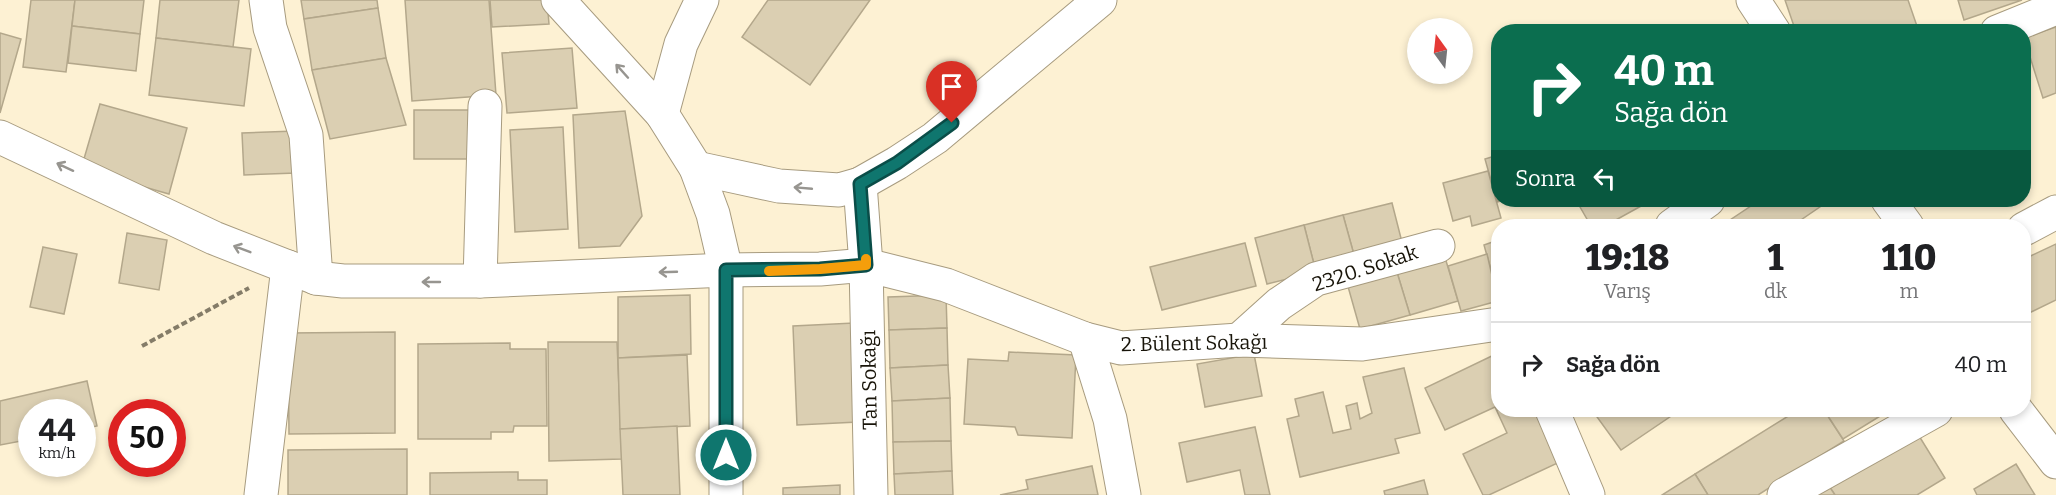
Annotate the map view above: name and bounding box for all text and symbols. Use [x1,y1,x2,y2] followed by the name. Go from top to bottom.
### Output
[1407,18,1473,84] north arrow
[1407,18,1473,84] map controls
[1614,46,1714,96] text: 40 m
[1515,48,1593,126] icon: right
[926,61,977,123] pin
[615,63,630,78] one-way arrow
[935,70,968,103] icon: arrive
[1614,97,1728,129] text: Sağa dön
[56,161,74,173] one-way arrow
[1588,162,1621,195] icon: left
[1515,165,1576,192] text: Sonra
[793,182,813,193] one-way arrow
[1586,236,1669,280] text: 19:18
[1768,236,1784,280] text: 1
[1882,236,1936,280] text: 110
[1309,239,1421,296] street label: 2320. Sokak
[233,243,251,254] one-way arrow
[658,266,678,278] one-way arrow
[422,276,442,288] one-way arrow
[1604,279,1651,303] text: Varış
[1764,279,1787,303] text: dk
[1899,279,1919,303] text: m
[856,330,882,430] street label: Tan Sokağı
[1121,330,1267,356] street label: 2. Bülent Sokağı
[1515,348,1548,381] icon: right
[1566,351,1660,378] text: Sağa dön
[1955,351,2007,378] text: 40 m
[108,399,186,477] speed limit sign: 50
[39,413,75,449] text: 44
[694,423,758,487] position arrow
[38,444,76,462] text: km/h

